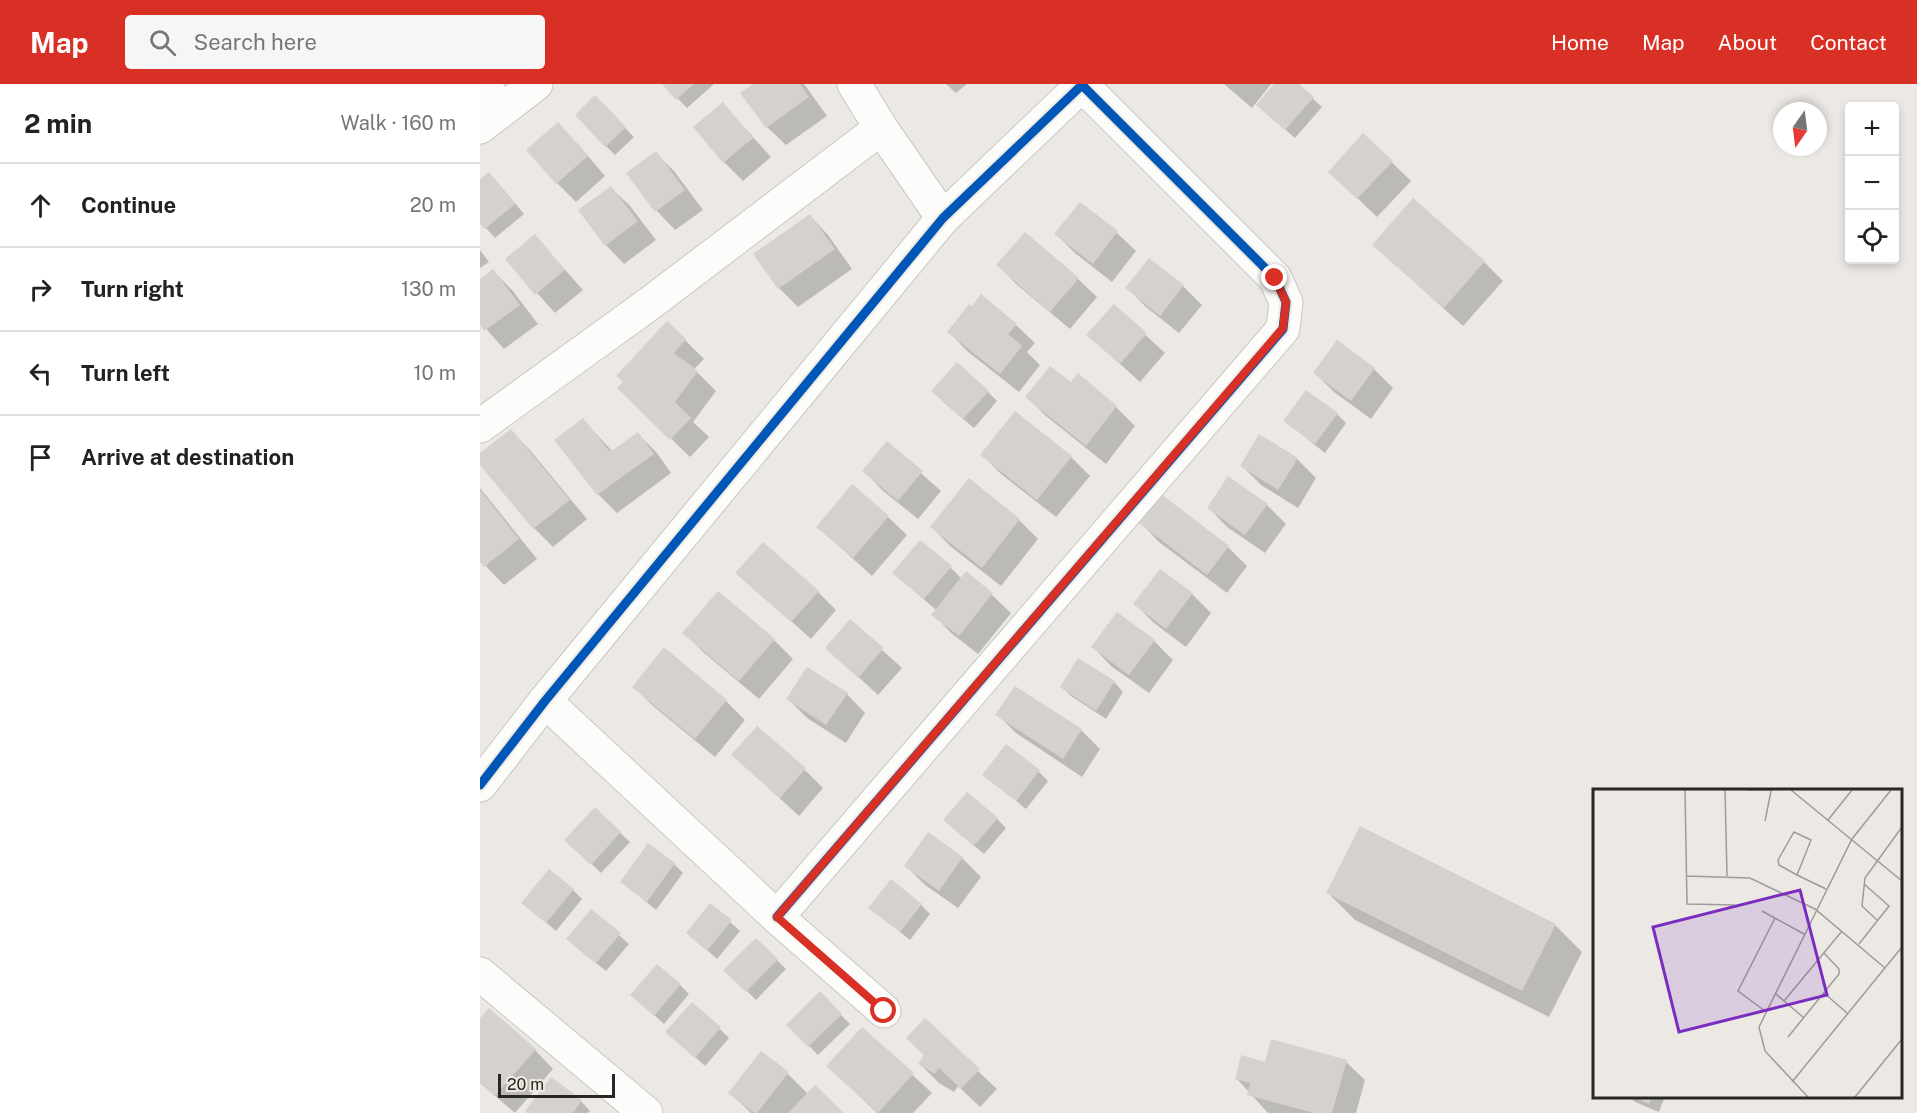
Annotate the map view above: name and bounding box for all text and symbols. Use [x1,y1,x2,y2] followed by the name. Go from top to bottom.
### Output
[125,15,545,69] search box
[30,26,89,59] text: Map
[146,26,179,59] icon: search
[194,29,317,55] text: Search here
[1551,30,1609,55] text: Home
[1642,30,1685,55] text: Map
[1718,30,1777,55] text: About
[1810,30,1887,55] text: Contact
[1773,102,1827,156] north arrow
[1845,102,1899,264] map controls
[1845,102,1899,156] button: +
[24,108,92,139] text: 2 min
[341,111,456,135] text: Walk · 160 m
[1845,156,1899,210] button: −
[24,189,57,222] icon: ahead
[81,192,176,218] text: Continue
[410,193,456,217] text: 20 m
[1845,210,1899,264] button: locate
[1261,264,1287,290] route end
[24,273,57,306] icon: right
[81,276,184,302] text: Turn right
[401,277,456,301] text: 130 m
[24,357,57,390] icon: left
[81,360,170,386] text: Turn left
[413,361,456,385] text: 10 m
[24,441,57,474] icon: arrive
[81,444,294,470] text: Arrive at destination
[1593,789,1902,1098] inset map
[870,997,896,1023] route start
[498,1071,615,1098] scale bar
[507,1075,544,1094] text: 20 m

